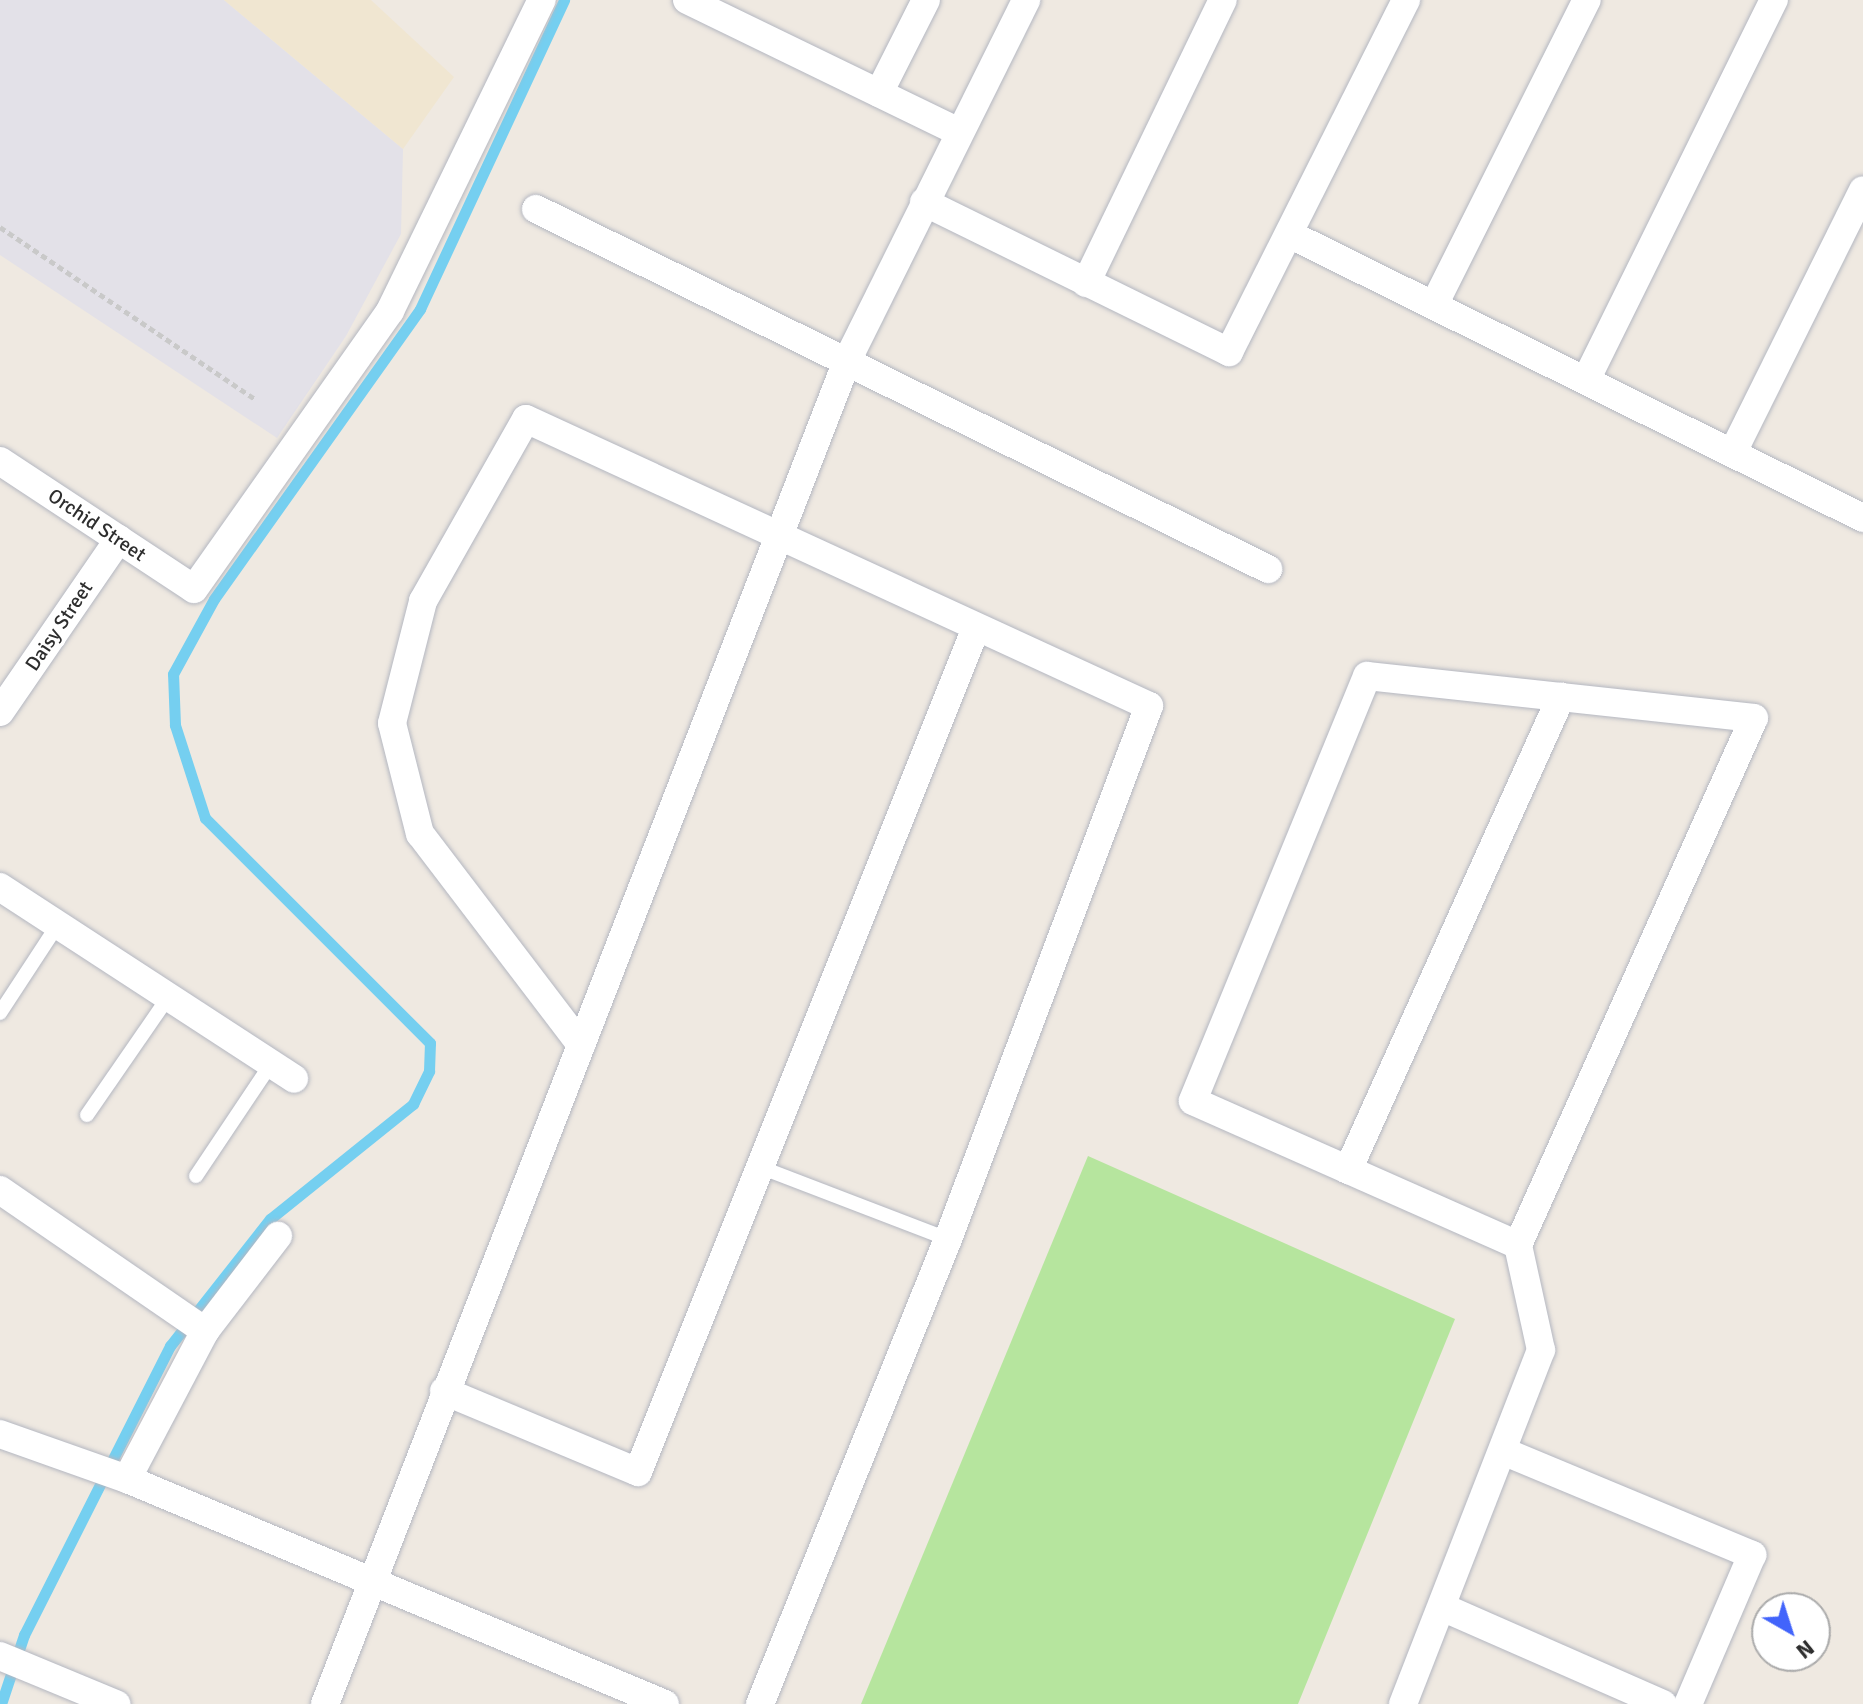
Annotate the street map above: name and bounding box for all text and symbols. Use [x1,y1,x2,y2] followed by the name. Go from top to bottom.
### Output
[43,483,151,567] street label: Orchid Street
[20,577,98,675] street label: Daisy Street
[1751,1592,1831,1672] north arrow
[1791,1634,1820,1665] text: N

